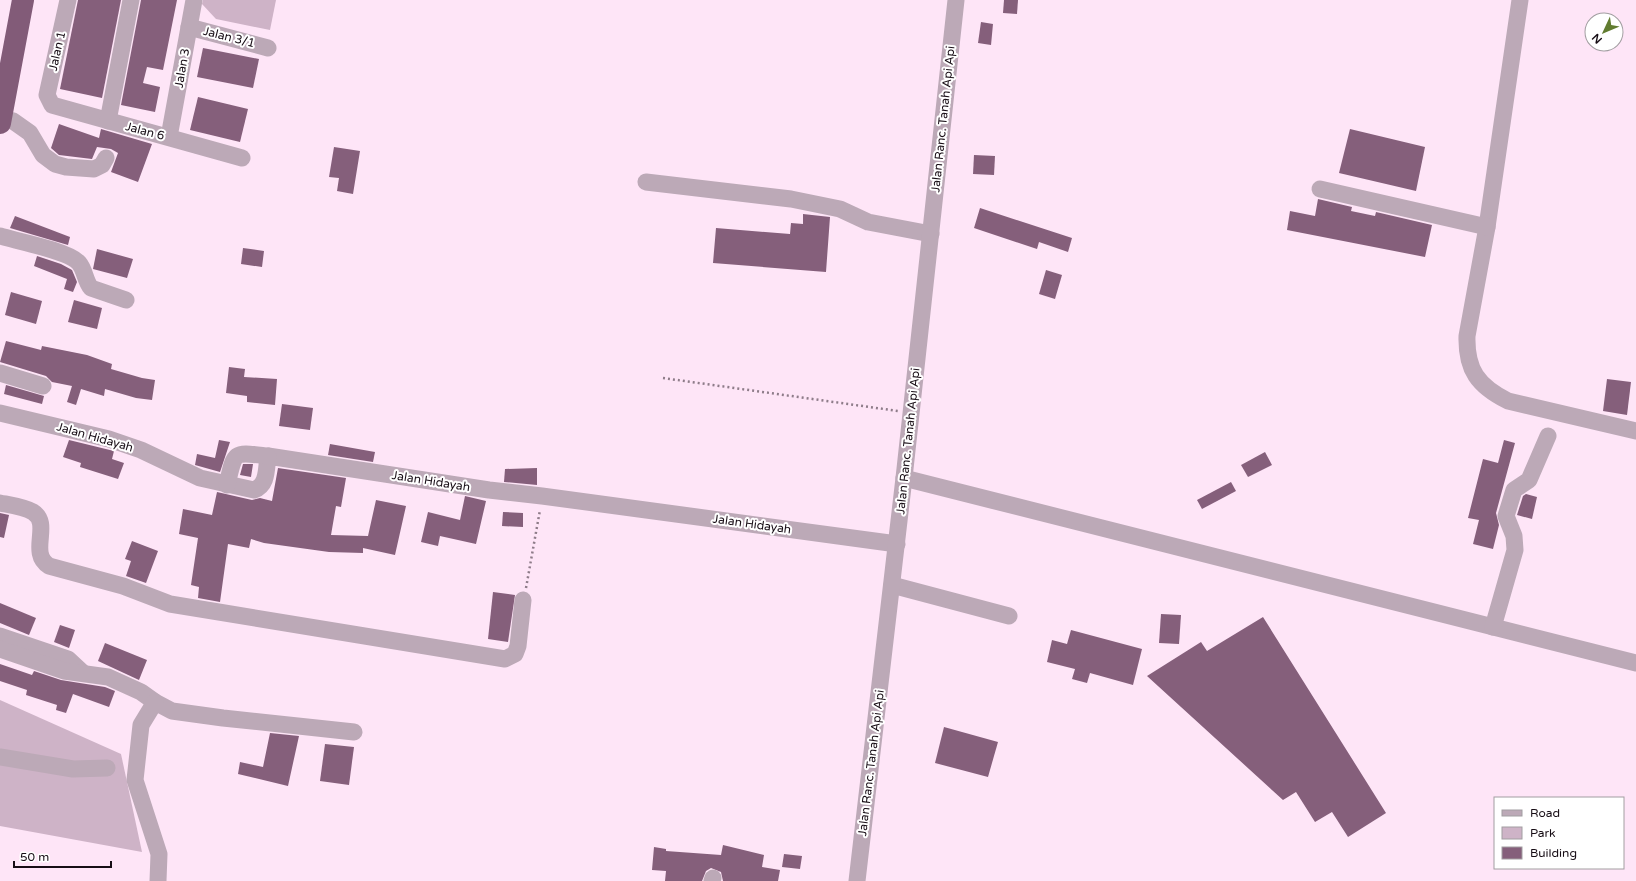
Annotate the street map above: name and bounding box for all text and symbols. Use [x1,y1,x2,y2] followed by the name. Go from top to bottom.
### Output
[1584,12,1624,52] north arrow
[202,24,256,50] street label: Jalan 3/1
[46,30,68,72] street label: Jalan 1
[1589,31,1605,46] text: N
[928,45,958,193] street label: Jalan Ranc. Tanah Api Api
[172,47,192,89] street label: Jalan 3
[124,119,166,143] street label: Jalan 6
[893,367,923,515] street label: Jalan Ranc. Tanah Api Api
[55,419,135,455] street label: Jalan Hidayah
[391,468,471,494] street label: Jalan Hidayah
[712,512,792,536] street label: Jalan Hidayah
[855,689,887,837] street label: Jalan Ranc. Tanah Api Api
[1494,797,1624,869] legend
[1530,806,1560,820] text: Road
[1530,826,1556,840] text: Park
[14,843,111,869] scale bar
[1530,846,1577,860] text: Building
[20,850,49,864] text: 50 m

